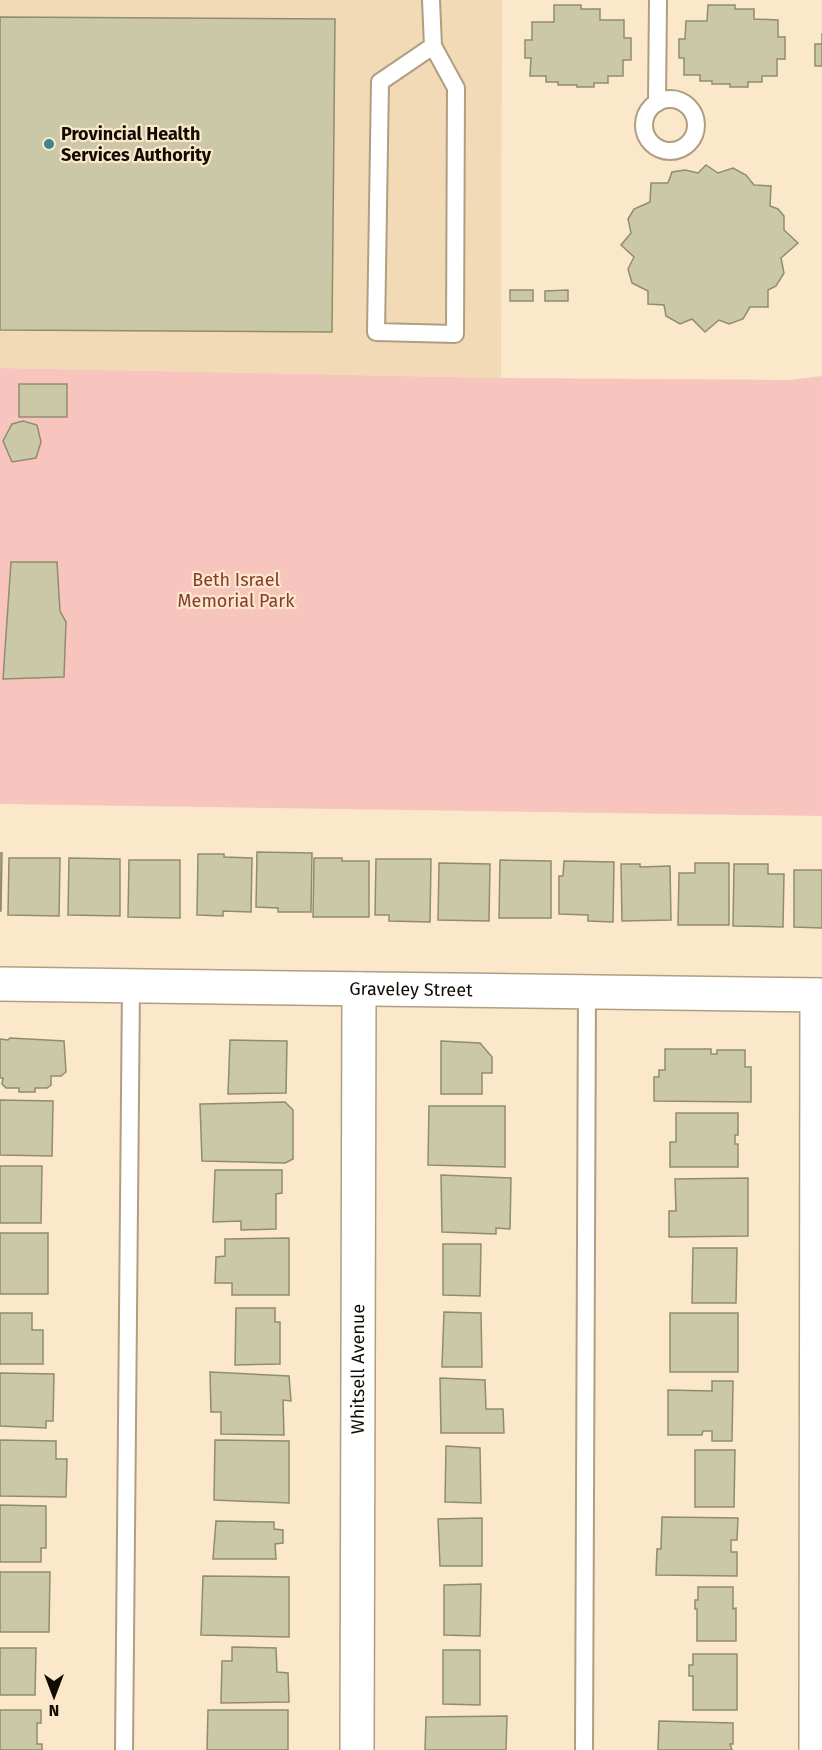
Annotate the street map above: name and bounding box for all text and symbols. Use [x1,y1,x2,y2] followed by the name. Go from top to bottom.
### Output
[61,123,212,166] place label: Provincial Health Services Authority
[42,137,56,151] marker: Provincial Health Services Authority
[178,569,295,612] park label: Beth Israel Memorial Park
[349,978,473,1001] street label: Graveley Street
[347,1304,369,1434] street label: Whitsell Avenue
[24,1666,84,1726] north arrow
[49,1701,59,1720] text: N

